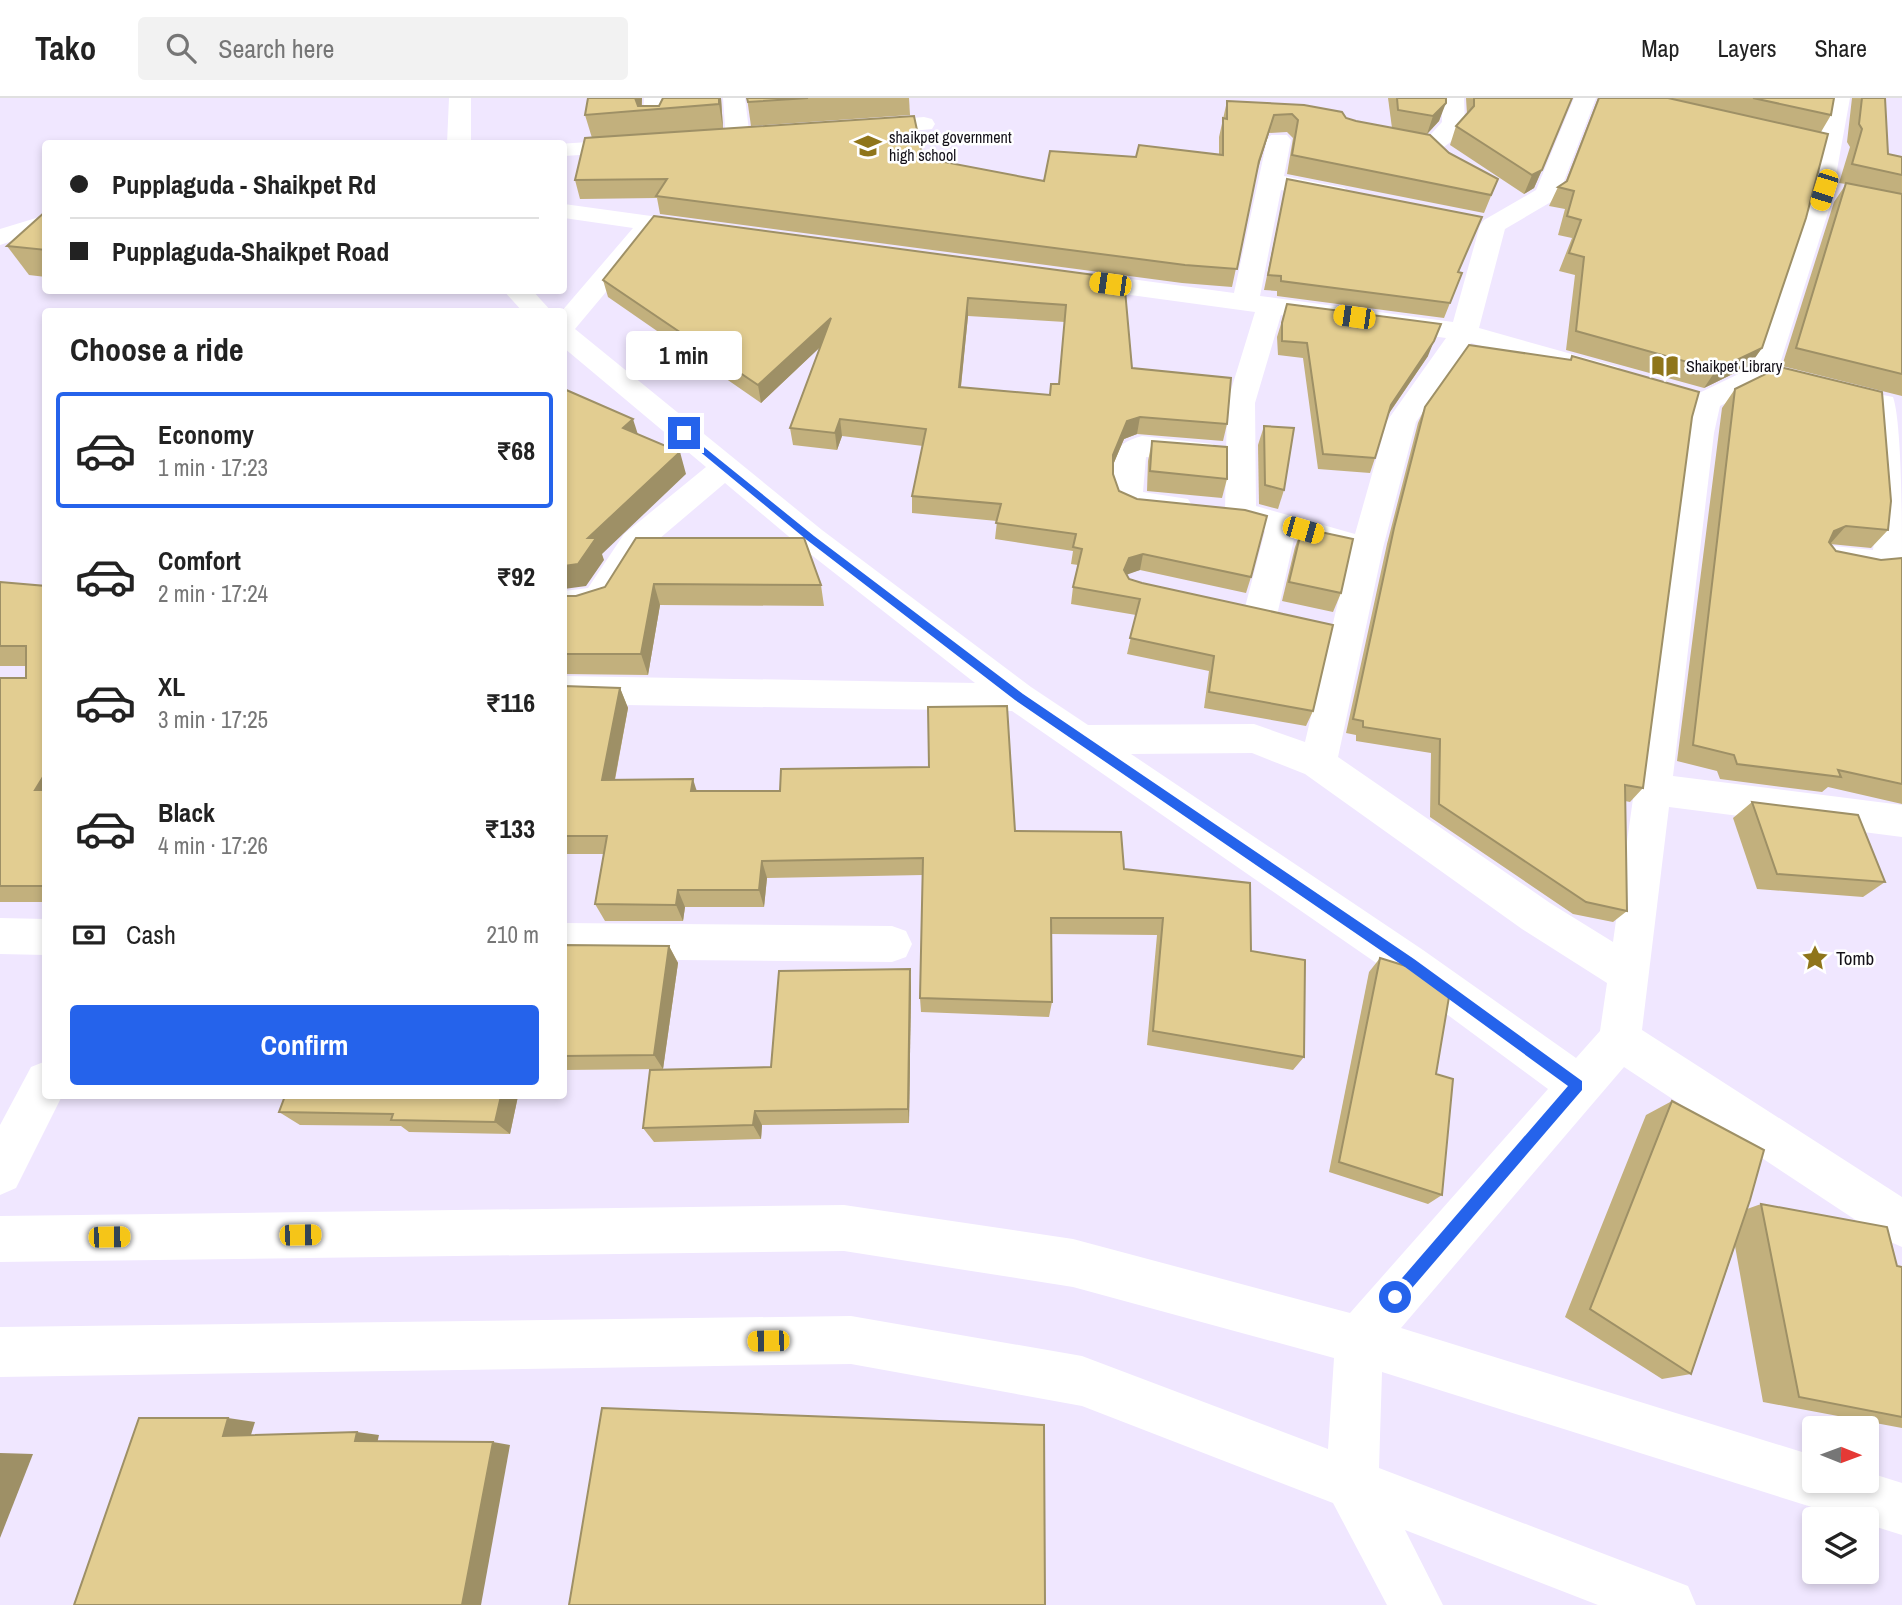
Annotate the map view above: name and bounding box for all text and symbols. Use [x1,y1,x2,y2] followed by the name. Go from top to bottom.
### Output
[138,17,628,80] search box
[35,26,96,70] text: Tako
[162,29,200,67] icon: search
[218,31,334,66] text: Search here
[1641,32,1679,64] text: Map
[1717,32,1776,64] text: Layers
[1814,32,1867,64] text: Share
[889,126,1012,166] place label: shaikpet government high school
[853,131,883,161] school or university icon: shaikpet government high school
[112,167,376,202] text: Pupplaguda - Shaikpet Rd
[1808,167,1841,213] car
[112,234,389,269] text: Pupplaguda-Shaikpet Road
[1088,271,1133,297] car
[1332,304,1377,330] car
[70,328,244,371] text: Choose a ride
[626,331,742,380] callout: 1 min
[659,340,709,371] text: 1 min
[1650,351,1680,381] library icon: Shaikpet Library
[1686,355,1783,377] place label: Shaikpet Library
[158,417,254,452] text: Economy
[668,417,700,449] route end
[74,419,137,482] icon: car
[496,433,535,468] text: ₹68
[158,452,268,483] text: 1 min · 17:23
[1280,514,1327,546] car
[158,543,241,578] text: Comfort
[74,545,137,608] icon: car
[496,559,535,594] text: ₹92
[158,578,268,609] text: 2 min · 17:24
[158,669,185,704] text: XL
[74,671,137,734] icon: car
[486,685,535,720] text: ₹116
[158,704,268,735] text: 3 min · 17:25
[158,795,215,830] text: Black
[74,797,137,860] icon: car
[484,811,535,846] text: ₹133
[158,830,268,861] text: 4 min · 17:26
[70,916,108,954] icon: cash
[126,917,176,952] text: Cash
[487,919,539,950] text: 210 m
[1800,943,1830,973] place icon: Tomb
[1836,945,1874,971] place label: Tomb
[70,1005,539,1085] button: Confirm
[279,1224,322,1246] car
[88,1226,131,1248] car
[1379,1281,1411,1313] route start
[747,1330,790,1352] car
[1802,1416,1880,1493] north arrow
[1802,1416,1879,1584] map controls
[1802,1507,1879,1584] button: layers

